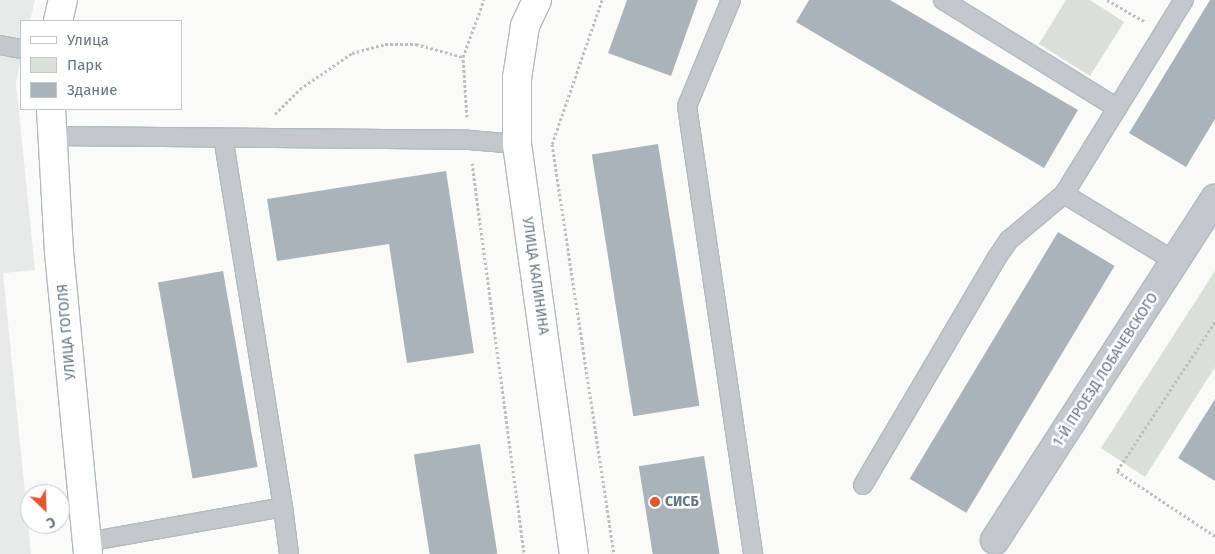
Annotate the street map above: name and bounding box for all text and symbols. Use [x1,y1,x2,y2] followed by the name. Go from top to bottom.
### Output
[20,20,182,110] legend
[67,31,109,49] text: Улица
[67,56,102,74] text: Парк
[67,81,117,99] text: Здание
[518,216,552,336] street label: УЛИЦА КАЛИНИНА
[54,283,80,381] street label: УЛИЦА ГОГОЛЯ
[1050,290,1162,450] street label: 1-Й ПРОЕЗД ЛОБАЧЕВСКОГО
[20,484,70,534] north arrow
[665,494,699,510] place label: СИСБ
[649,496,661,508] marker: СИСБ
[44,513,58,532] text: С

